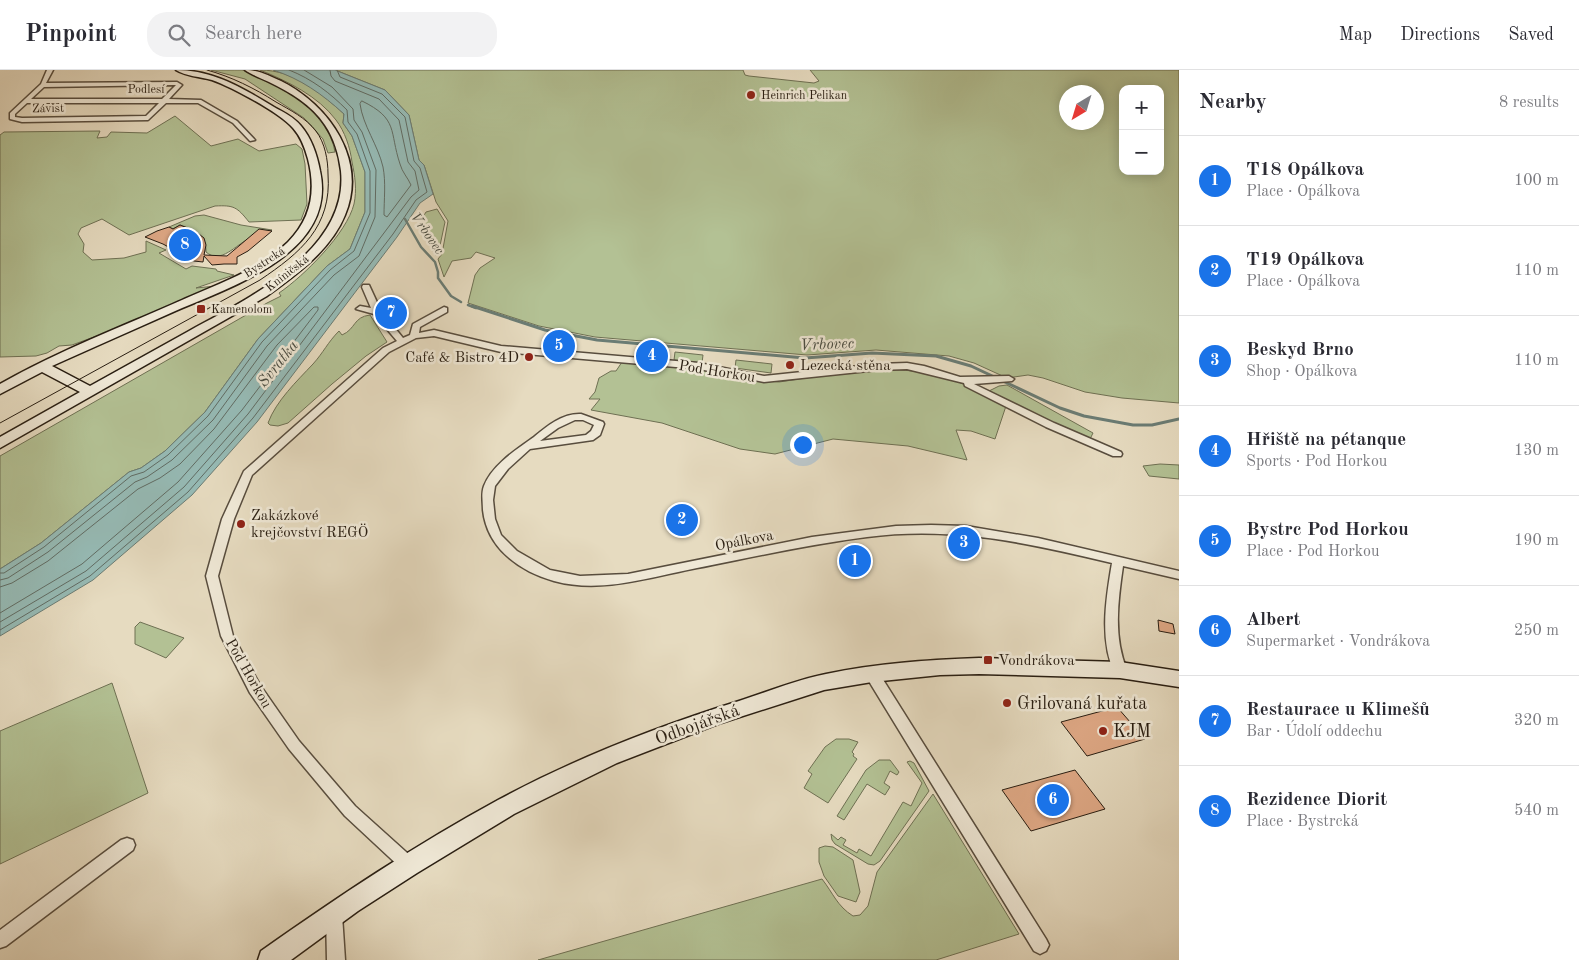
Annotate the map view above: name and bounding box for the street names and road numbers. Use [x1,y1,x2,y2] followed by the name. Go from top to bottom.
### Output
[128,84,165,96] street label: Podlesí
[32,103,64,115] street label: Závist
[242,245,287,280] street label: Bystrcká
[264,253,312,294] street label: Kníničská
[677,359,756,386] street label: Pod Horkou
[714,528,775,554] street label: Opálkova
[222,636,274,711] street label: Pod Horkou
[653,701,742,748] street label: Odbojářská

